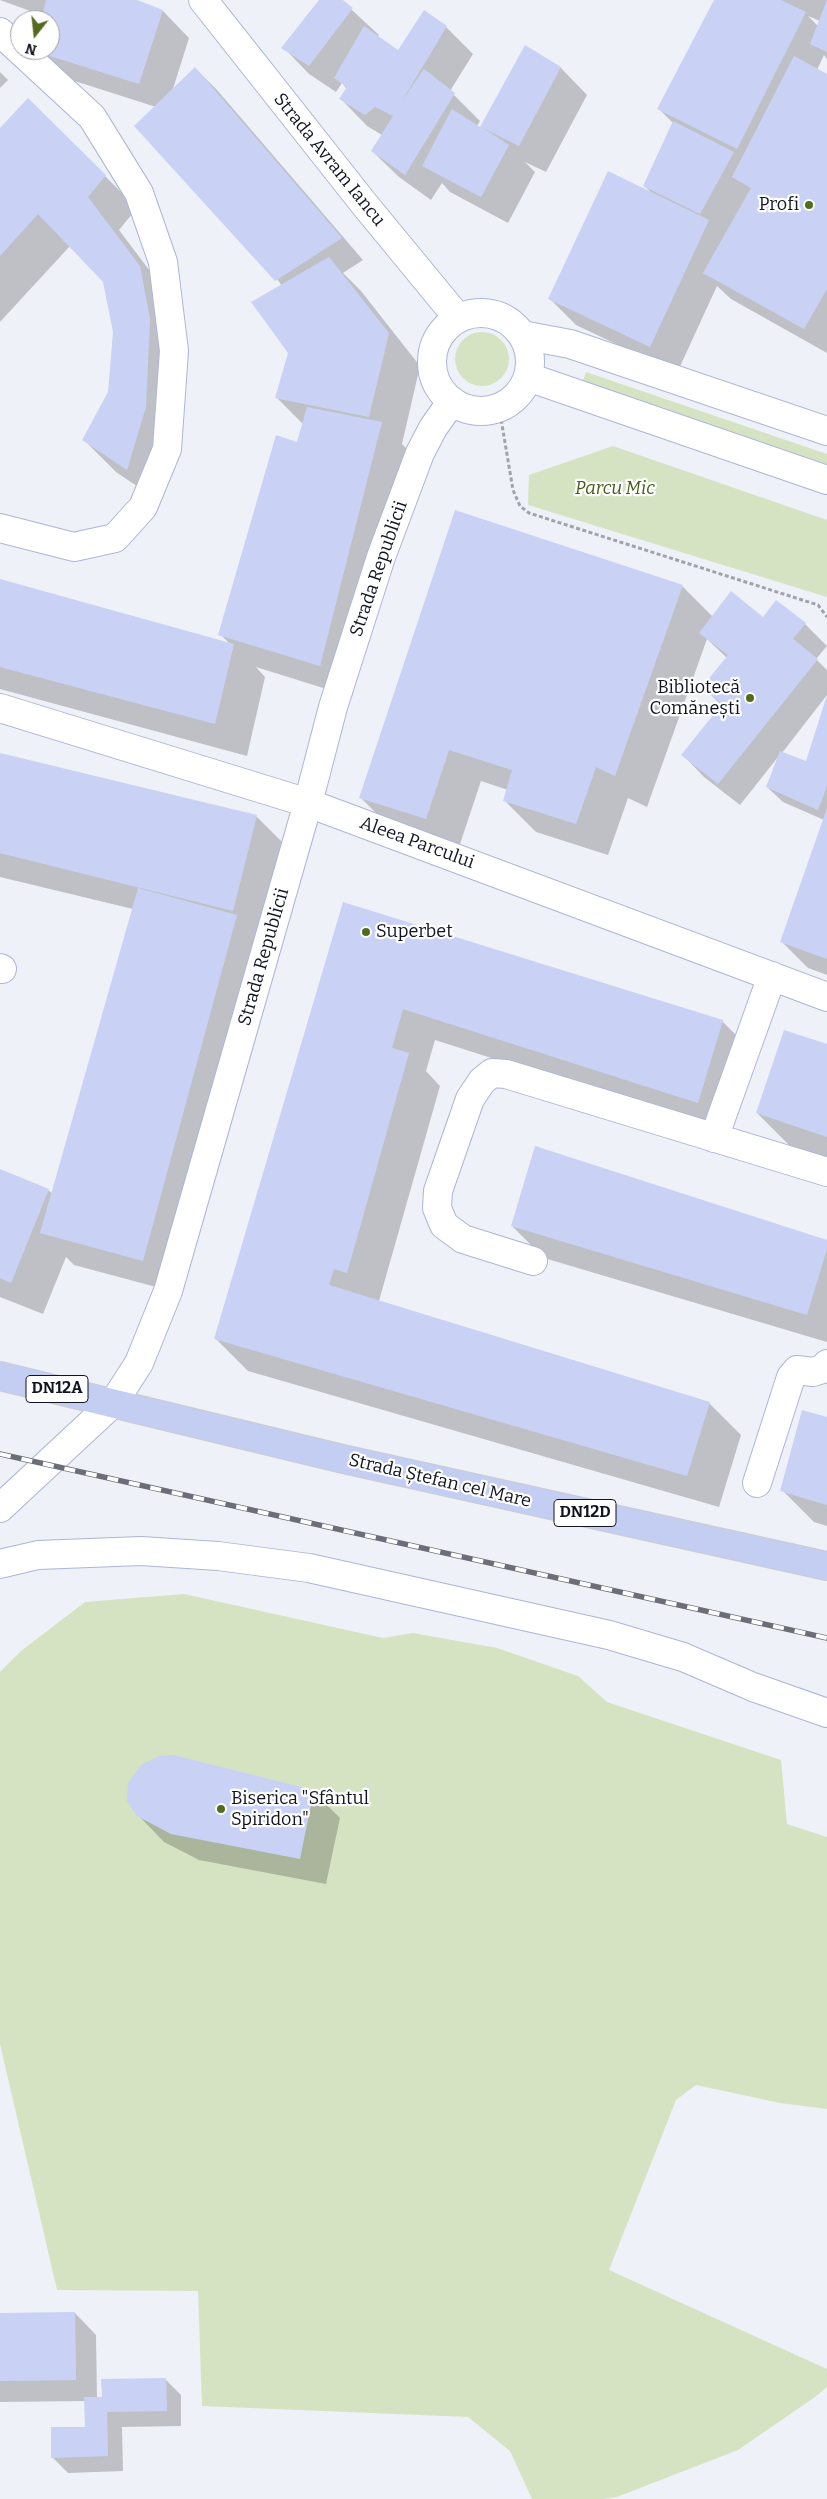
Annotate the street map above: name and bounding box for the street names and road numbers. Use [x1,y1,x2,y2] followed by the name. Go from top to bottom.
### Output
[269,89,389,231] street label: Strada Avram Iancu
[346,498,412,640] street label: Strada Republicii
[357,812,477,874] street label: Aleea Parcului
[234,886,294,1028] street label: Strada Republicii
[26,1376,88,1402] road number: DN12A
[347,1450,533,1512] street label: Strada Ștefan cel Mare
[554,1500,616,1526] road number: DN12D

